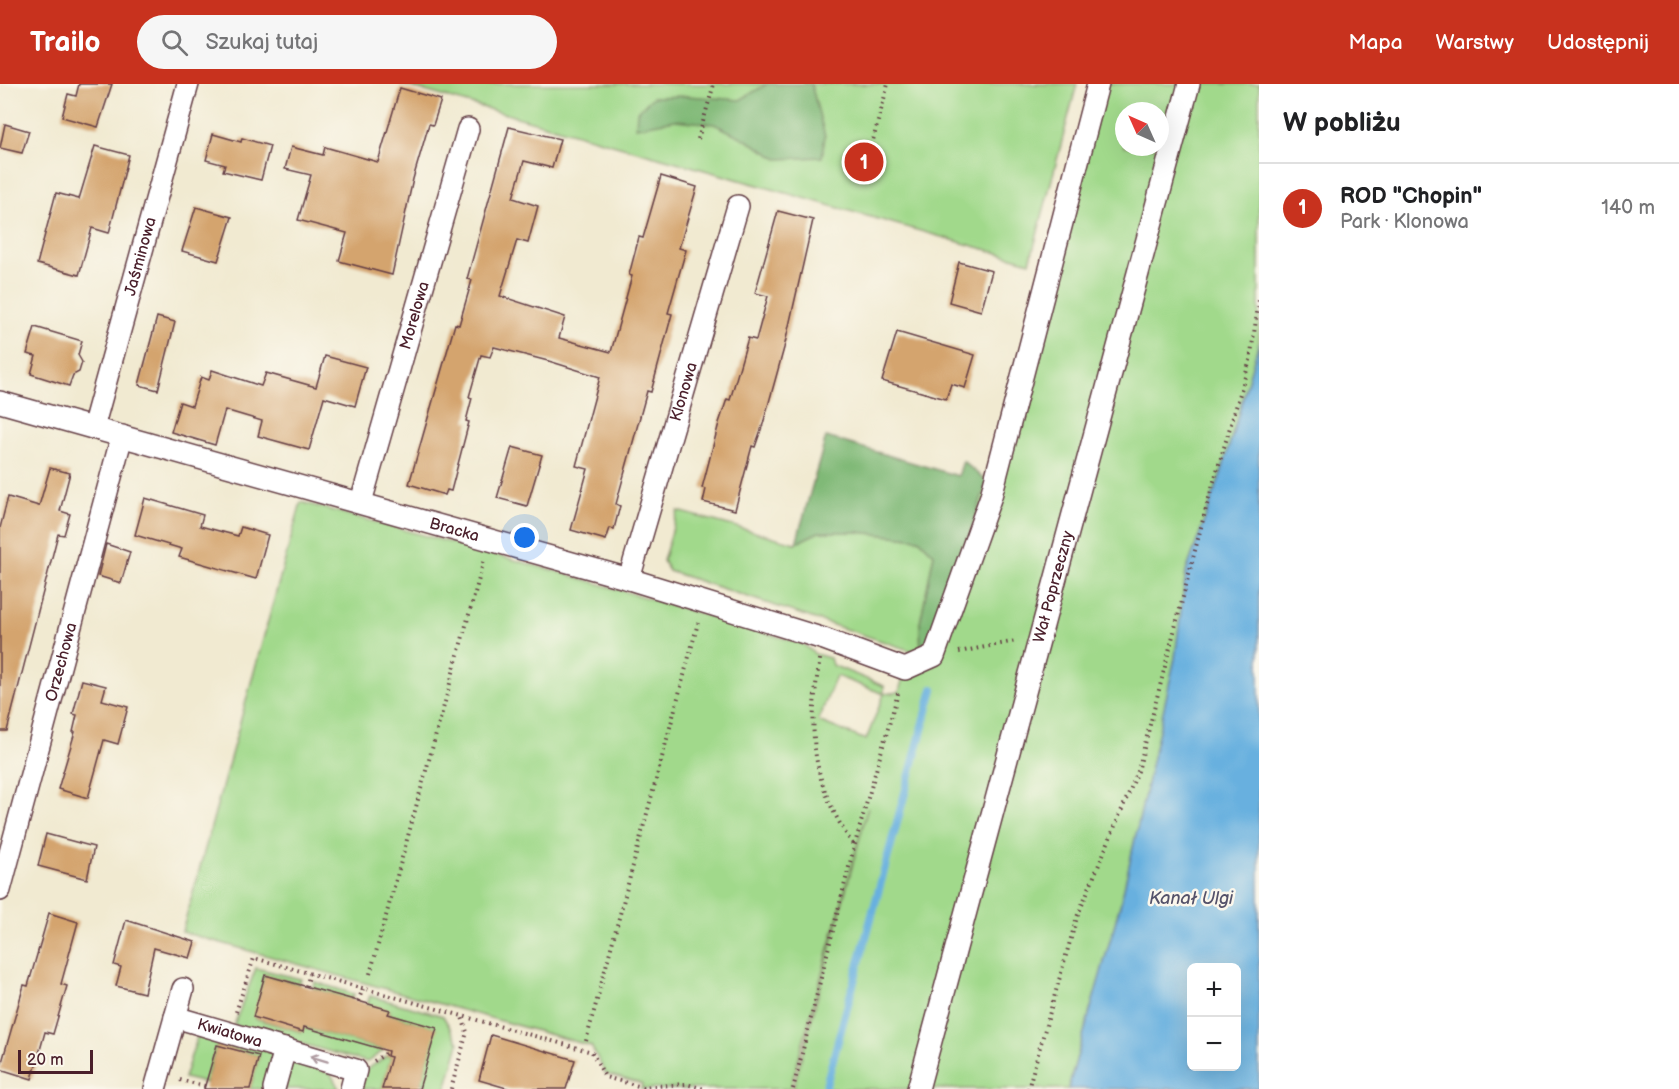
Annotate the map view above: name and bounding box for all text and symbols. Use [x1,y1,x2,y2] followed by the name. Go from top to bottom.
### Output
[137,15,557,69] search box
[30,26,101,59] text: Trailo
[158,26,191,59] icon: search
[206,29,318,56] text: Szukaj tutaj
[1349,30,1403,55] text: Mapa
[1436,30,1514,55] text: Warstwy
[1547,30,1649,55] text: Udostępnij
[1115,102,1169,156] north arrow
[1283,108,1401,139] text: W pobliżu
[844,140,884,184] pin: 1
[1340,183,1482,210] text: ROD "Chopin"
[1298,196,1307,220] text: 1
[1601,196,1655,220] text: 140 m
[1340,210,1469,234] text: Park · Klonowa
[120,215,160,298] street label: Jaśminowa
[396,279,433,352] street label: Morelowa
[666,360,701,424] street label: Klonowa
[427,514,481,546] street label: Bracka
[510,523,539,552] your location
[1029,528,1078,645] street label: Wał Poprzeczny
[42,620,81,704] street label: Orzechowa
[1149,888,1234,909] water label: Kanał Ulgi
[1187,963,1241,1071] map controls
[1187,963,1241,1017] button: +
[195,1015,264,1052] street label: Kwiatowa
[1187,1017,1241,1071] button: −
[18,1047,93,1074] scale bar
[27,1051,63,1070] text: 20 m
[310,1053,329,1064] one-way arrow

